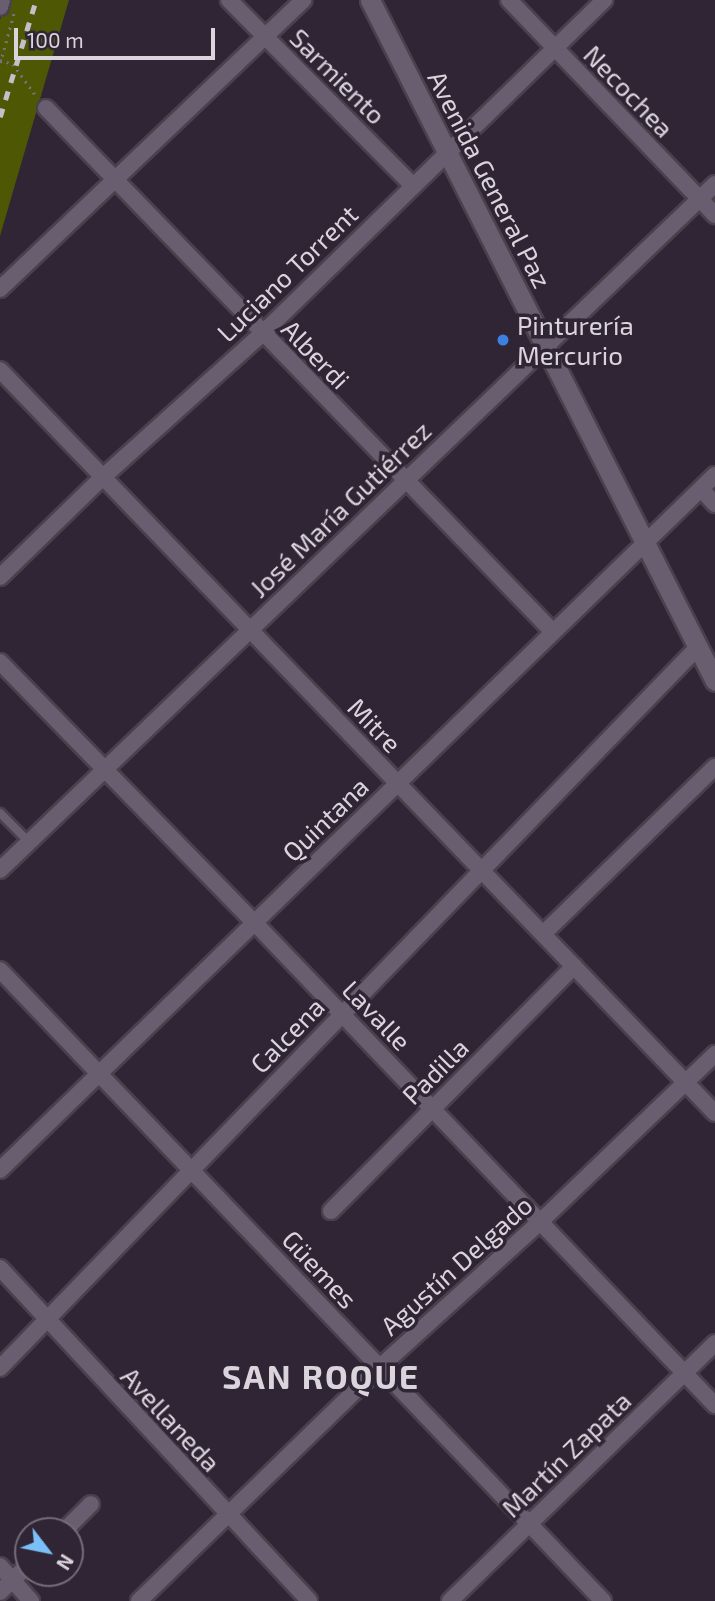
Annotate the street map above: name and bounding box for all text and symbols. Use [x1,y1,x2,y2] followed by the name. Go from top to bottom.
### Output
[18,14,219,58] scale bar
[284,22,392,130] street label: Sarmiento
[27,27,84,52] text: 100 m
[578,39,680,143] street label: Necochea
[422,65,558,293] street label: Avenida General Paz
[210,198,364,348] street label: Luciano Torrent
[517,309,634,370] place label: Pinturería Mercurio
[276,313,356,395] street label: Alberdi
[495,332,511,348] marker: Pinturería Mercurio
[243,414,437,604] street label: José María Gutiérrez
[342,691,408,759] street label: Mitre
[276,771,374,867] street label: Quintana
[336,974,418,1056] street label: Lavalle
[244,991,330,1079] street label: Calcena
[395,1031,475,1111] street label: Padilla
[374,1189,538,1341] street label: Agustín Delgado
[276,1224,364,1314] street label: Güemes
[223,1357,419,1397] district label: SAN ROQUE
[115,1360,227,1478] street label: Avellaneda
[495,1385,637,1523] street label: Martín Zapata
[14,1517,84,1587] north arrow
[52,1550,79,1574] text: N

